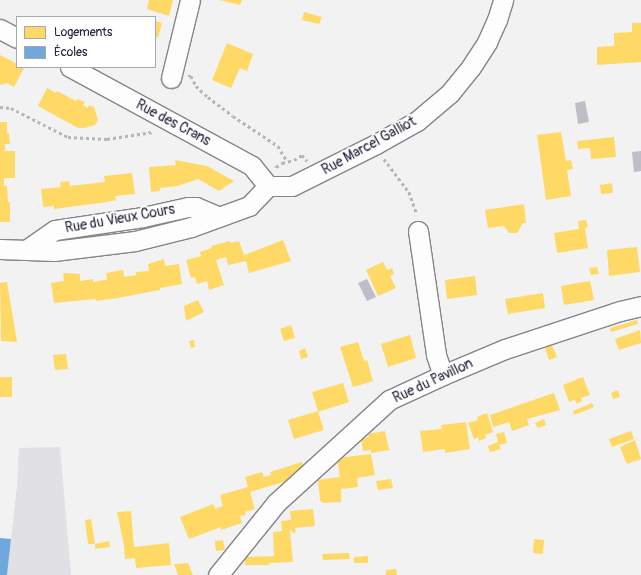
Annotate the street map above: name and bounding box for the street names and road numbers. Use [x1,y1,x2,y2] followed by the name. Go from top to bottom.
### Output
[133,96,213,150] street label: Rue des Crans
[319,113,419,179] street label: Rue Marcel Galliot
[64,201,176,237] street label: Rue du Vieux Cours
[390,355,476,407] street label: Rue du Pavillon

